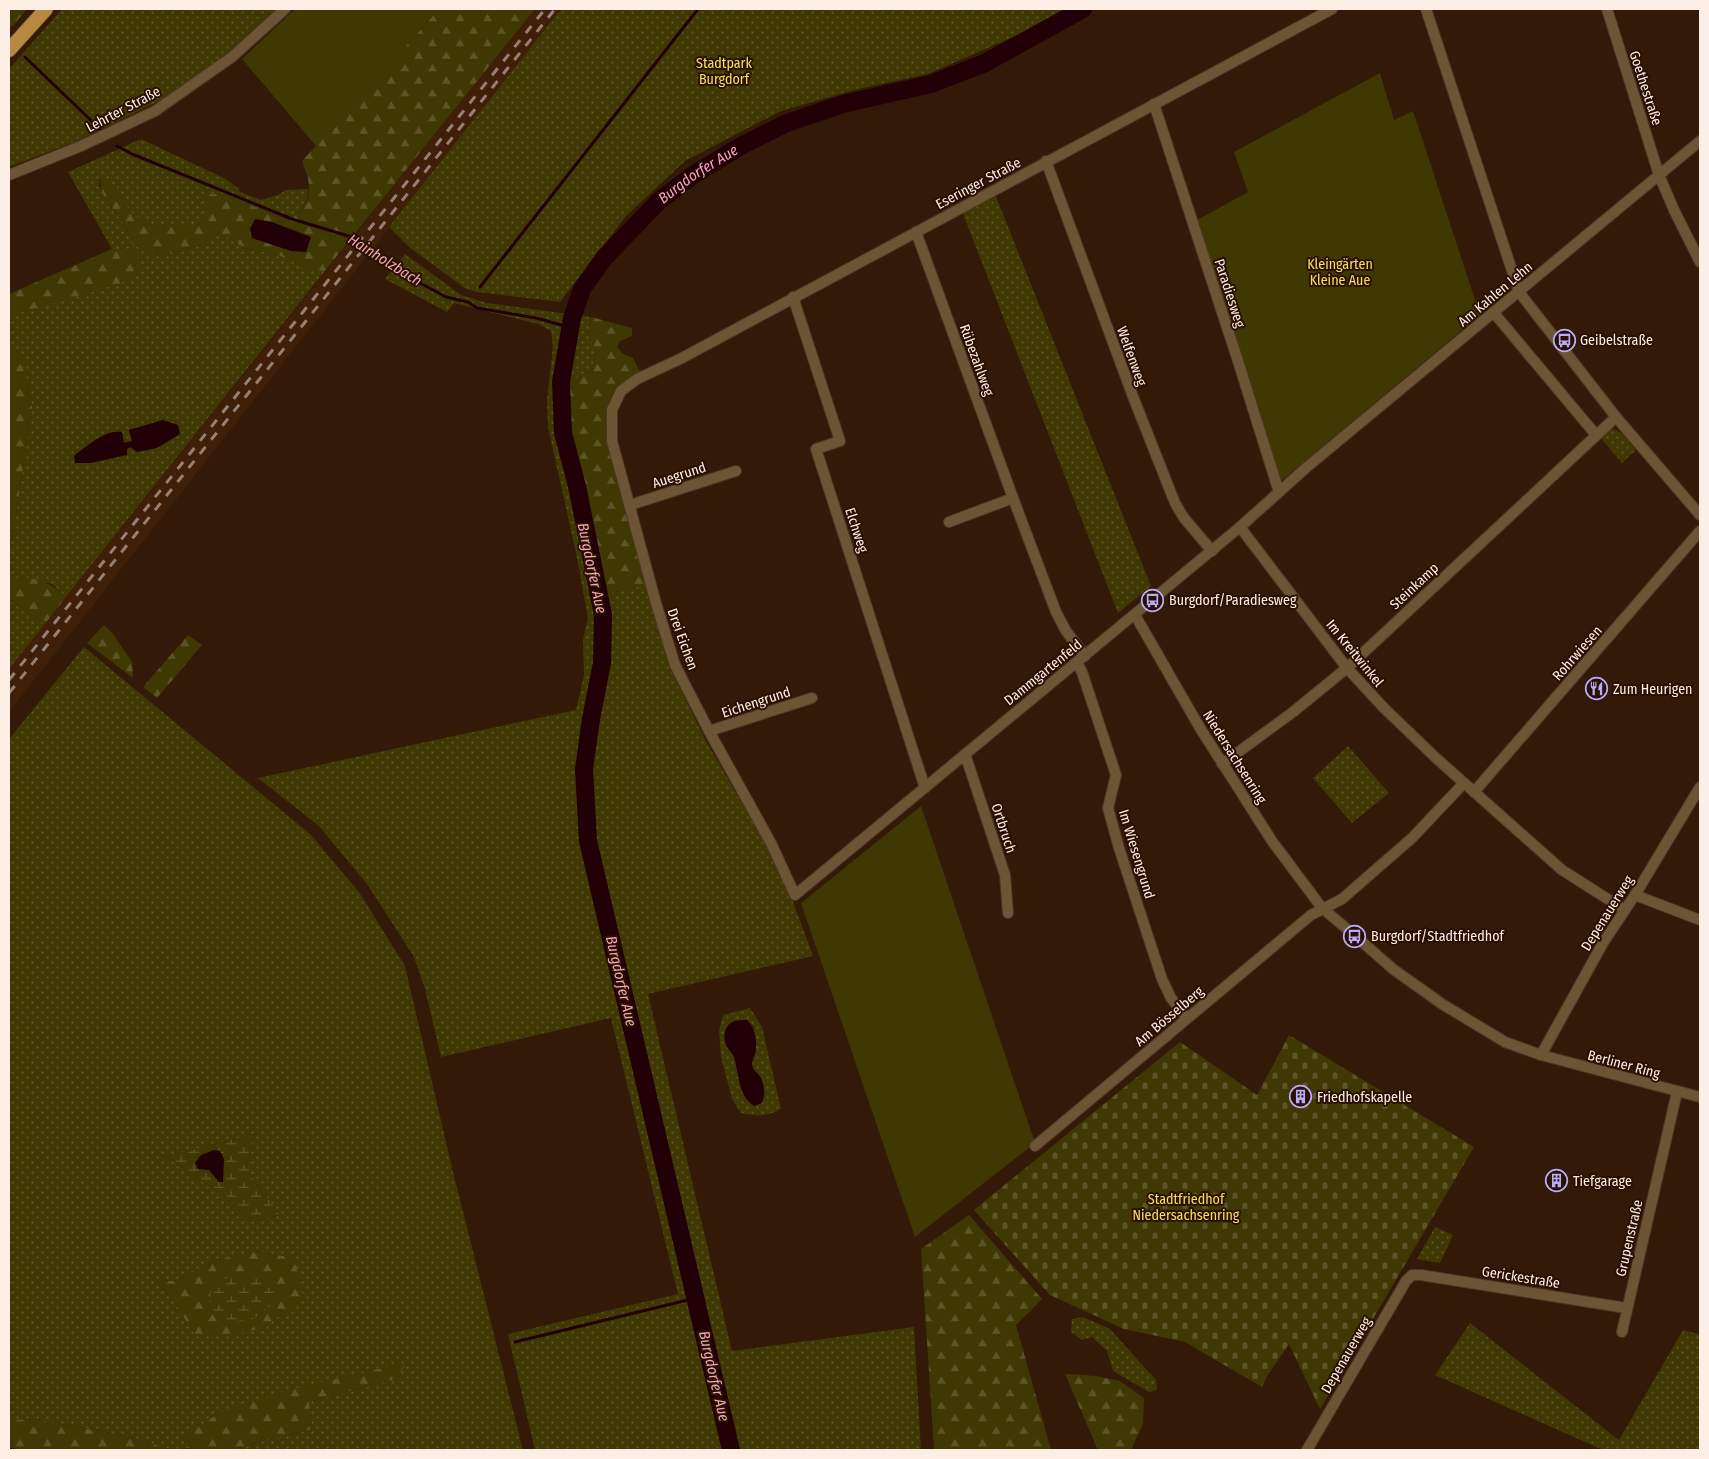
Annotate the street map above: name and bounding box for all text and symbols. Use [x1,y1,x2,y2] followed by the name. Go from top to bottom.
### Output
[1625,49,1666,128] street label: Goethestraße
[696,55,752,88] park label: Stadtpark Burgdorf
[83,83,163,136] street label: Lehrter Straße
[655,141,741,208] water label: Burgdorfer Aue
[933,154,1024,213] street label: Eseringer Straße
[345,230,425,290] water label: Hainholzbach
[1307,256,1373,289] park label: Kleingärten Kleine Aue
[1210,257,1249,330] street label: Paradiesweg
[1455,258,1536,330] street label: Am Kahlen Lehn
[956,322,998,399] street label: Rübezahlweg
[1113,324,1150,389] street label: Welfenweg
[1552,328,1576,352] bus stop icon: Geibelstraße
[1580,332,1653,349] place label: Geibelstraße
[650,459,708,492] street label: Auegrund
[841,506,872,555] street label: Elchweg
[574,521,610,615] water label: Burgdorfer Aue
[1386,560,1442,613] street label: Steinkamp
[1141,588,1165,612] bus stop icon: Burgdorf/Paradiesweg
[1169,592,1297,609] place label: Burgdorf/Paradiesweg
[664,606,701,672] street label: Drei Eichen
[1322,616,1387,691] street label: Im Kreitwinkel
[1549,622,1606,684] street label: Rohrwiesen
[1001,636,1086,709] street label: Dammgartenfeld
[1585,677,1609,701] restaurant icon: Zum Heurigen
[1613,681,1693,698] place label: Zum Heurigen
[720,683,793,722] street label: Eichengrund
[1199,707,1270,807] street label: Niedersachsenring
[988,801,1020,855] street label: Ortbruch
[1115,807,1158,901] street label: Im Wiesengrund
[1578,872,1637,954] street label: Depenauerweg
[1343,924,1367,948] bus stop icon: Burgdorf/Stadtfriedhof
[1371,928,1506,945] place label: Burgdorf/Stadtfriedhof
[602,934,640,1028] water label: Burgdorfer Aue
[1131,982,1207,1050] street label: Am Bösselberg
[1586,1047,1662,1082] street label: Berliner Ring
[1289,1085,1313,1109] building icon: Friedhofskapelle
[1317,1089,1412,1106] place label: Friedhofskapelle
[1545,1169,1569,1193] building icon: Tiefgarage
[1573,1173,1632,1190] place label: Tiefgarage
[1133,1191,1240,1224] park label: Stadtfriedhof Niedersachsenring
[1612,1198,1647,1278] street label: Grupenstraße
[1481,1263,1561,1292] street label: Gerickestraße
[1318,1314,1375,1397] street label: Depenauerweg
[695,1329,733,1423] water label: Burgdorfer Aue

